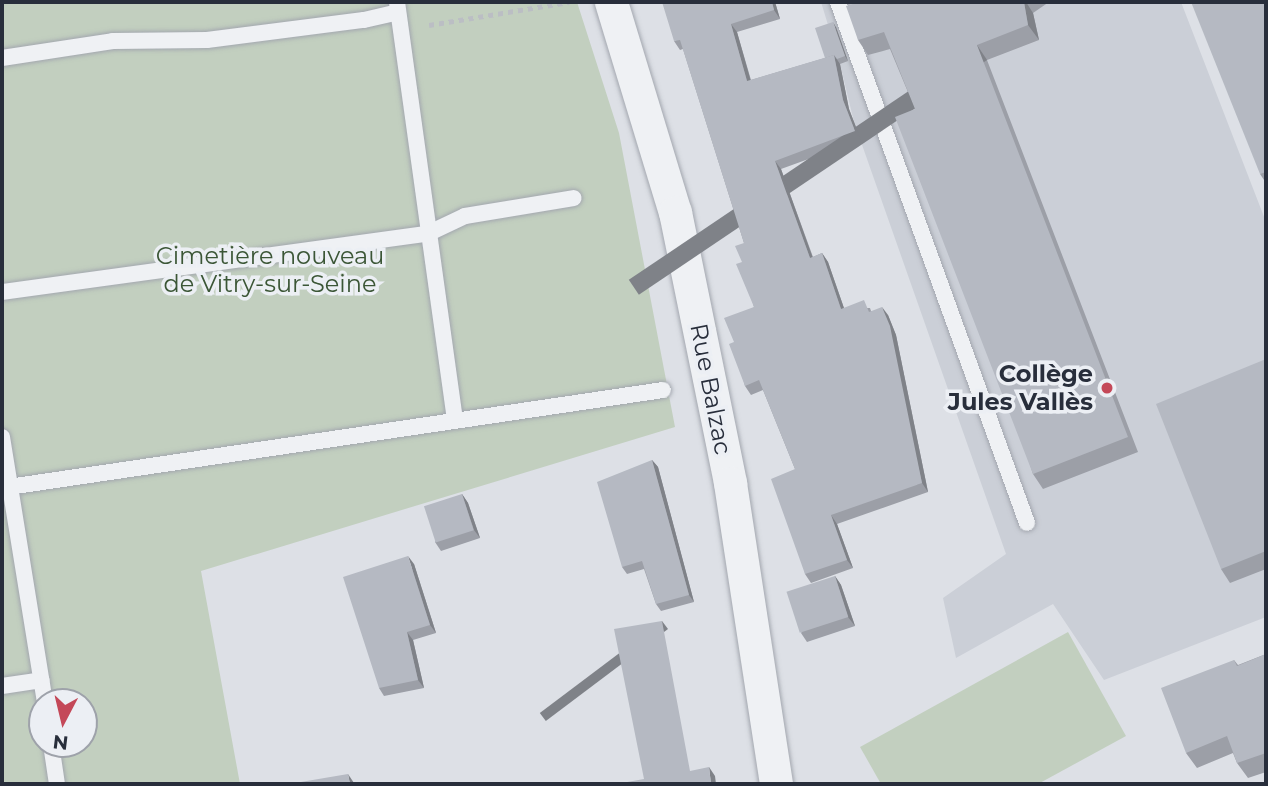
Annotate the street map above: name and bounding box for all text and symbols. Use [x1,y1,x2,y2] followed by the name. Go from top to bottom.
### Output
[156,242,384,298] park label: Cimetière nouveau de Vitry-sur-Seine
[684,321,738,457] street label: Rue Balzac
[948,360,1093,416] place label: Collège Jules Vallès
[1099,380,1115,396] marker: Collège Jules Vallès
[28,688,98,758] north arrow
[52,730,70,755] text: N

